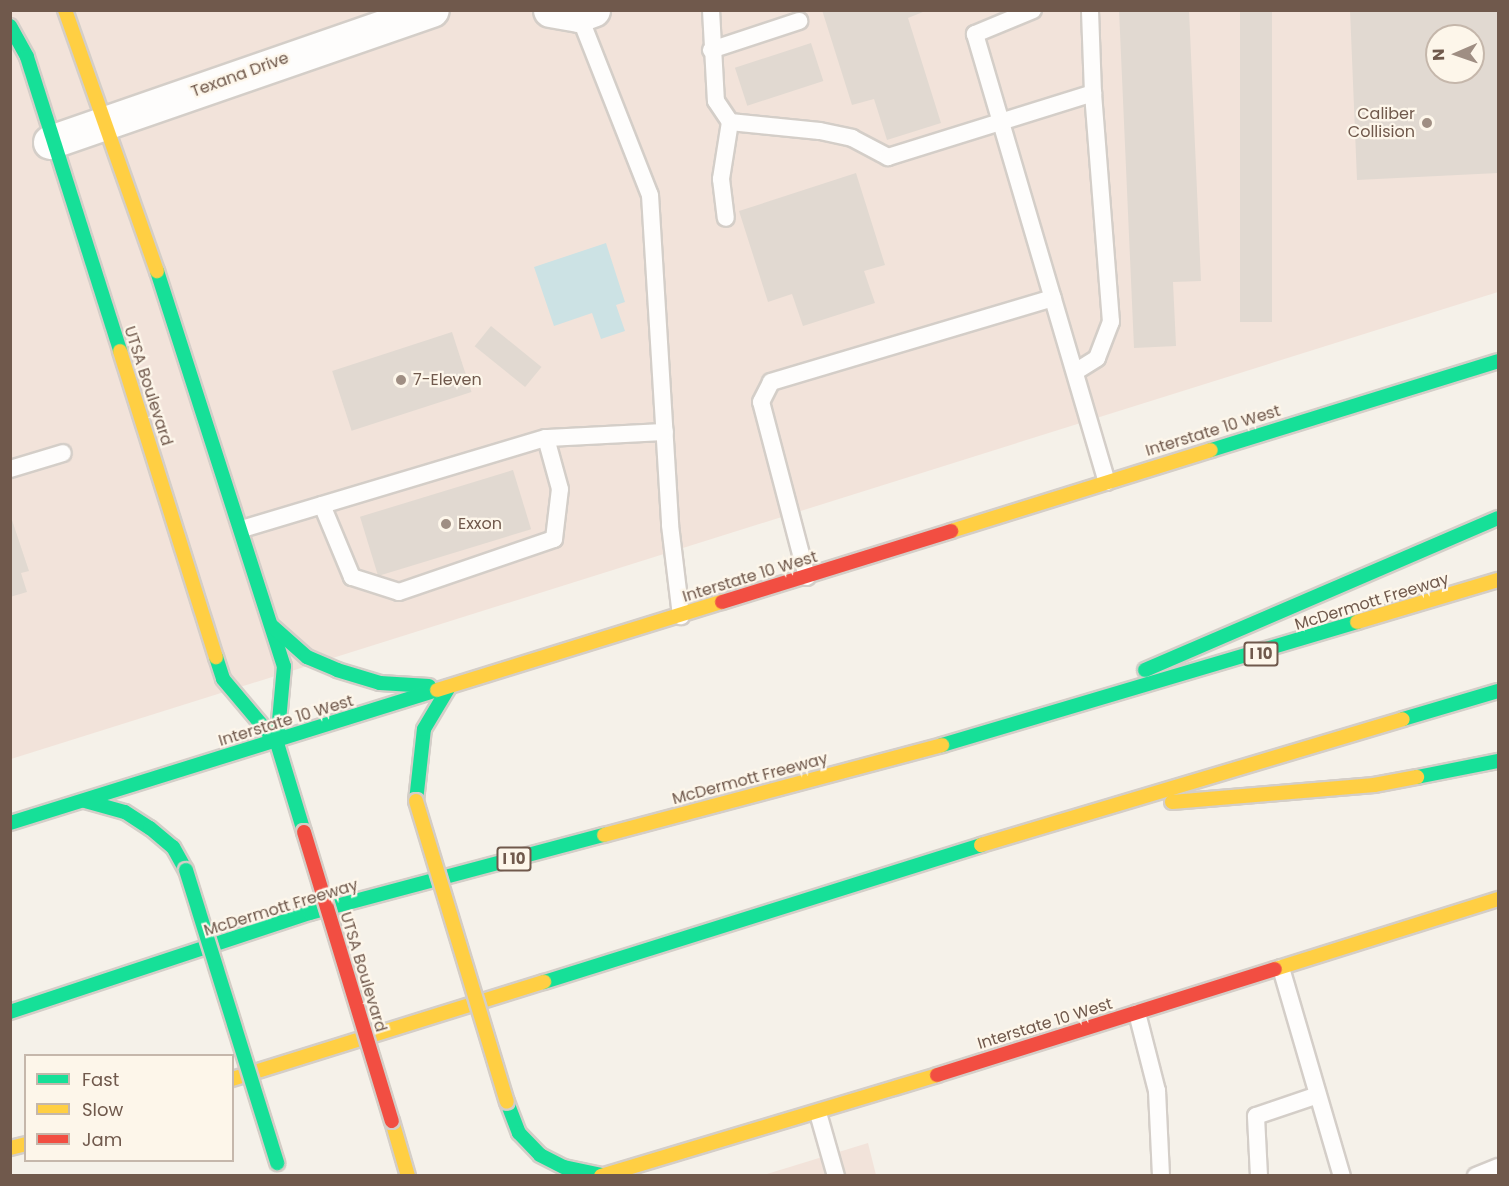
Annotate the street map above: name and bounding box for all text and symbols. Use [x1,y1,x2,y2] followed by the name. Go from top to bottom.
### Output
[1425,24,1485,84] north arrow
[189,48,291,102] street label: Texana Drive
[1427,48,1450,61] text: N
[1348,104,1415,142] place label: Caliber Collision
[1420,116,1434,130] marker: Caliber Collision
[120,324,176,448] street label: UTSA Boulevard
[413,370,482,390] place label: 7-Eleven
[394,373,408,387] marker: 7-Eleven
[1143,401,1283,461] street label: Interstate 10 West
[458,514,502,534] place label: Exxon
[439,517,453,531] marker: Exxon
[680,547,820,607] street label: Interstate 10 West
[1293,569,1451,635] street label: McDermott Freeway
[1243,642,1279,666] road number: I 10
[216,691,356,751] street label: Interstate 10 West
[670,749,830,809] street label: McDermott Freeway
[496,847,532,871] road number: I 10
[202,875,360,941] street label: McDermott Freeway
[336,910,390,1034] street label: UTSA Boulevard
[975,994,1115,1054] street label: Interstate 10 West
[24,1054,234,1162] legend
[82,1067,119,1092] text: Fast
[82,1097,123,1122] text: Slow
[82,1127,122,1152] text: Jam

